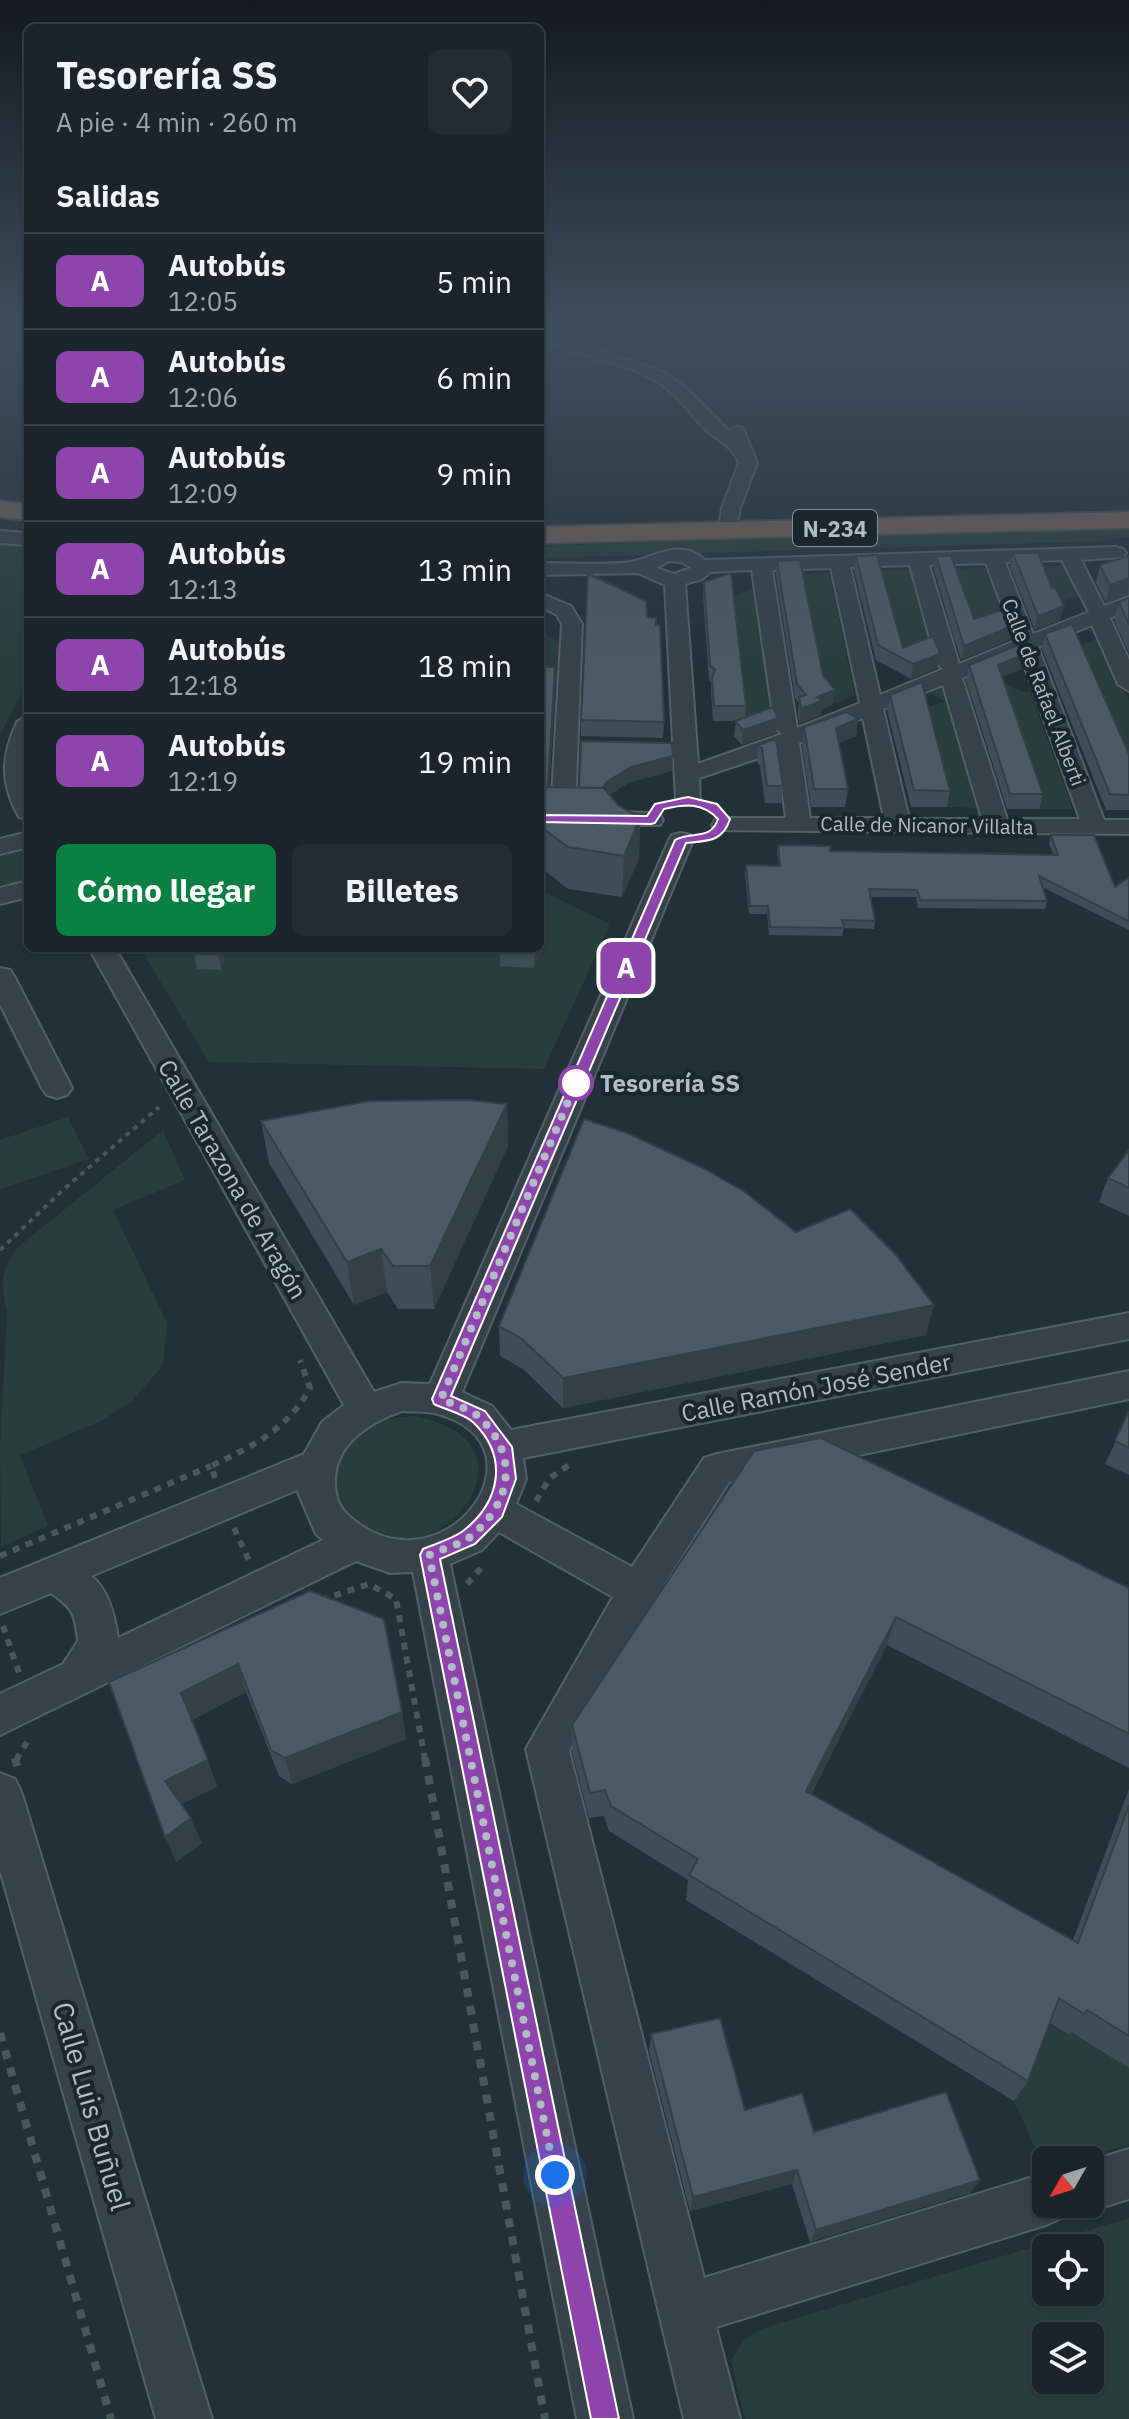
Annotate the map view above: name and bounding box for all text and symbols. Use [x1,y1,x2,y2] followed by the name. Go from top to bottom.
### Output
[56,50,278,99] text: Tesorería SS
[428,50,512,134] button: heart
[56,105,298,139] text: A pie · 4 min · 260 m
[56,176,160,215] text: Salidas
[168,245,286,284] text: Autobús
[90,262,110,299] text: A
[436,262,512,301] text: 5 min
[168,284,238,318] text: 12:05
[168,341,286,380] text: Autobús
[90,358,110,395] text: A
[436,358,512,397] text: 6 min
[168,380,238,414] text: 12:06
[168,437,286,476] text: Autobús
[90,454,110,491] text: A
[436,454,512,493] text: 9 min
[168,476,238,510] text: 12:09
[793,510,877,546] road number: N-234
[168,533,286,572] text: Autobús
[90,550,110,587] text: A
[418,550,512,589] text: 13 min
[168,572,238,606] text: 12:13
[996,594,1092,790] street label: Calle de Rafael Alberti
[168,629,286,668] text: Autobús
[90,646,110,683] text: A
[418,646,512,685] text: 18 min
[168,668,238,702] text: 12:18
[168,725,286,764] text: Autobús
[90,742,110,779] text: A
[418,742,512,781] text: 19 min
[168,764,238,798] text: 12:19
[820,810,1034,840] street label: Calle de Nicanor Villalta
[56,844,276,936] button: Cómo llegar
[292,844,512,936] button: Billetes
[600,942,652,994] line badge: A
[616,949,636,986] text: A
[151,1053,315,1305] street label: Calle Tarazona de Aragón
[559,1066,593,1100] marker: Tesorería SS
[600,1067,740,1099] place label: Tesorería SS
[678,1345,954,1429] street label: Calle Ramón José Sender
[45,1997,139,2215] street label: Calle Luis Buñuel
[1032,2146,1104,2218] north arrow
[1032,2146,1104,2394] map controls
[535,2155,575,2195] your location
[1032,2234,1104,2306] button: locate
[1032,2322,1104,2394] button: layers

